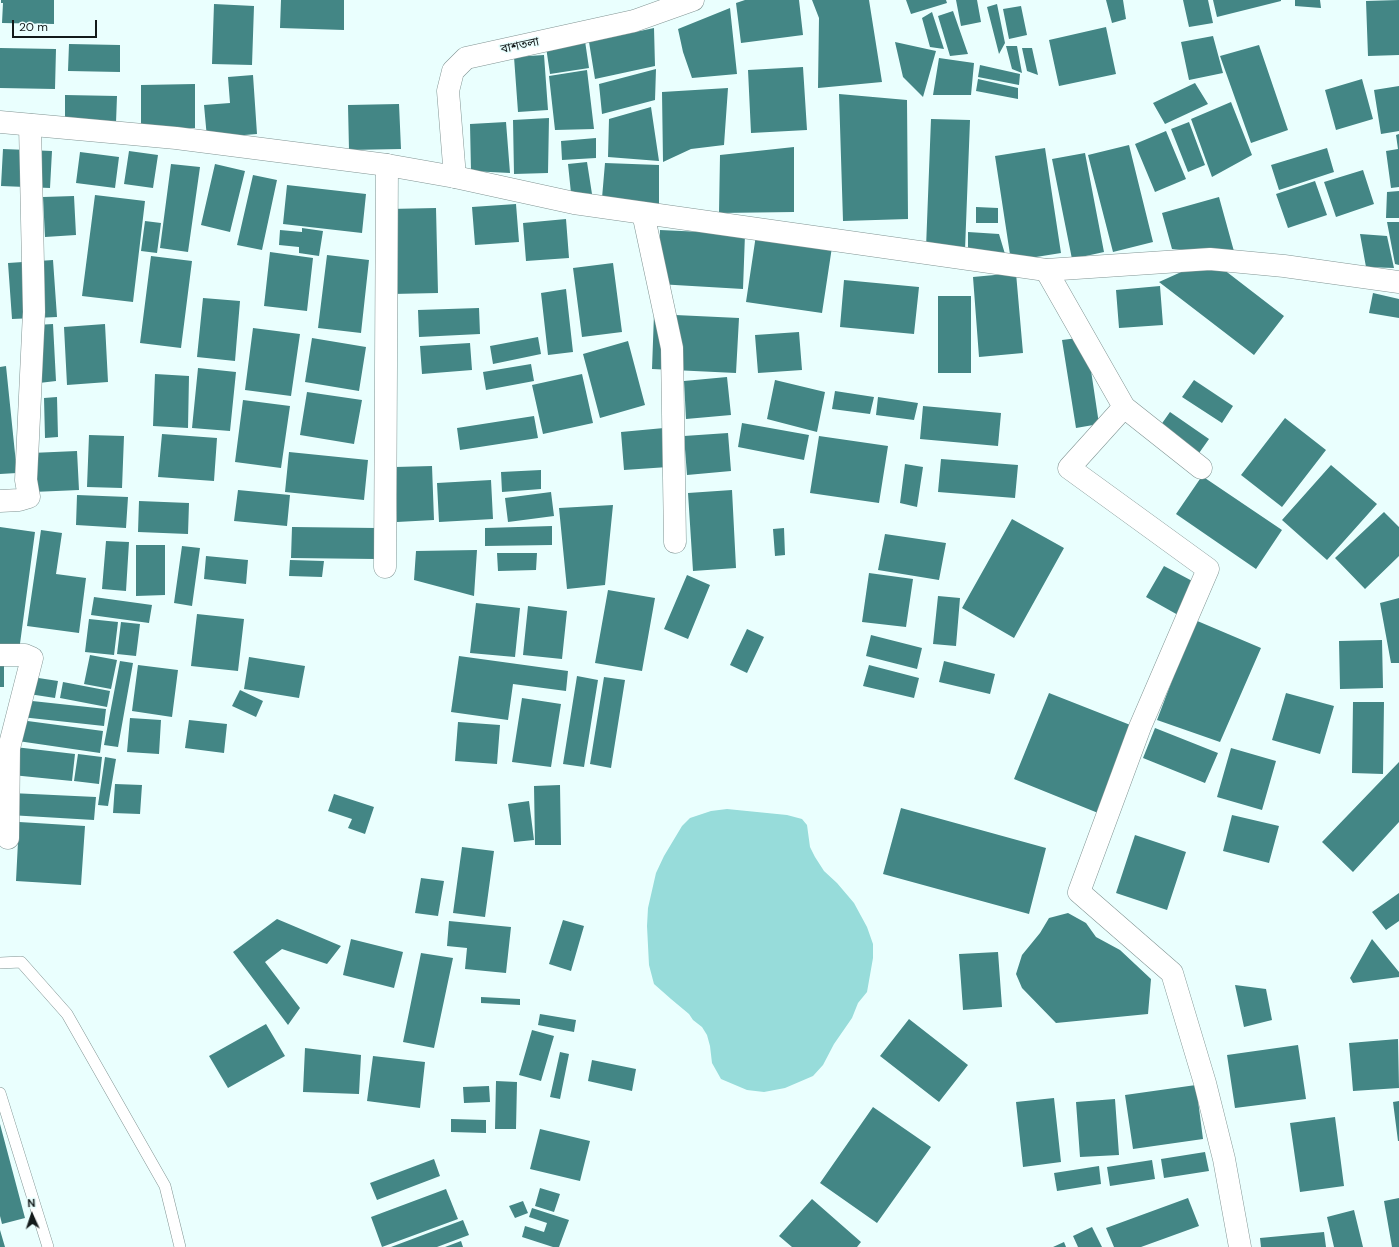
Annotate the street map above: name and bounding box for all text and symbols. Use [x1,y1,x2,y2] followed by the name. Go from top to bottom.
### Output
[14,12,99,38] scale bar
[19,19,48,35] text: 20 m
[499,35,541,57] street label: বাশতলা
[12,1195,52,1235] north arrow
[27,1196,36,1210] text: N

